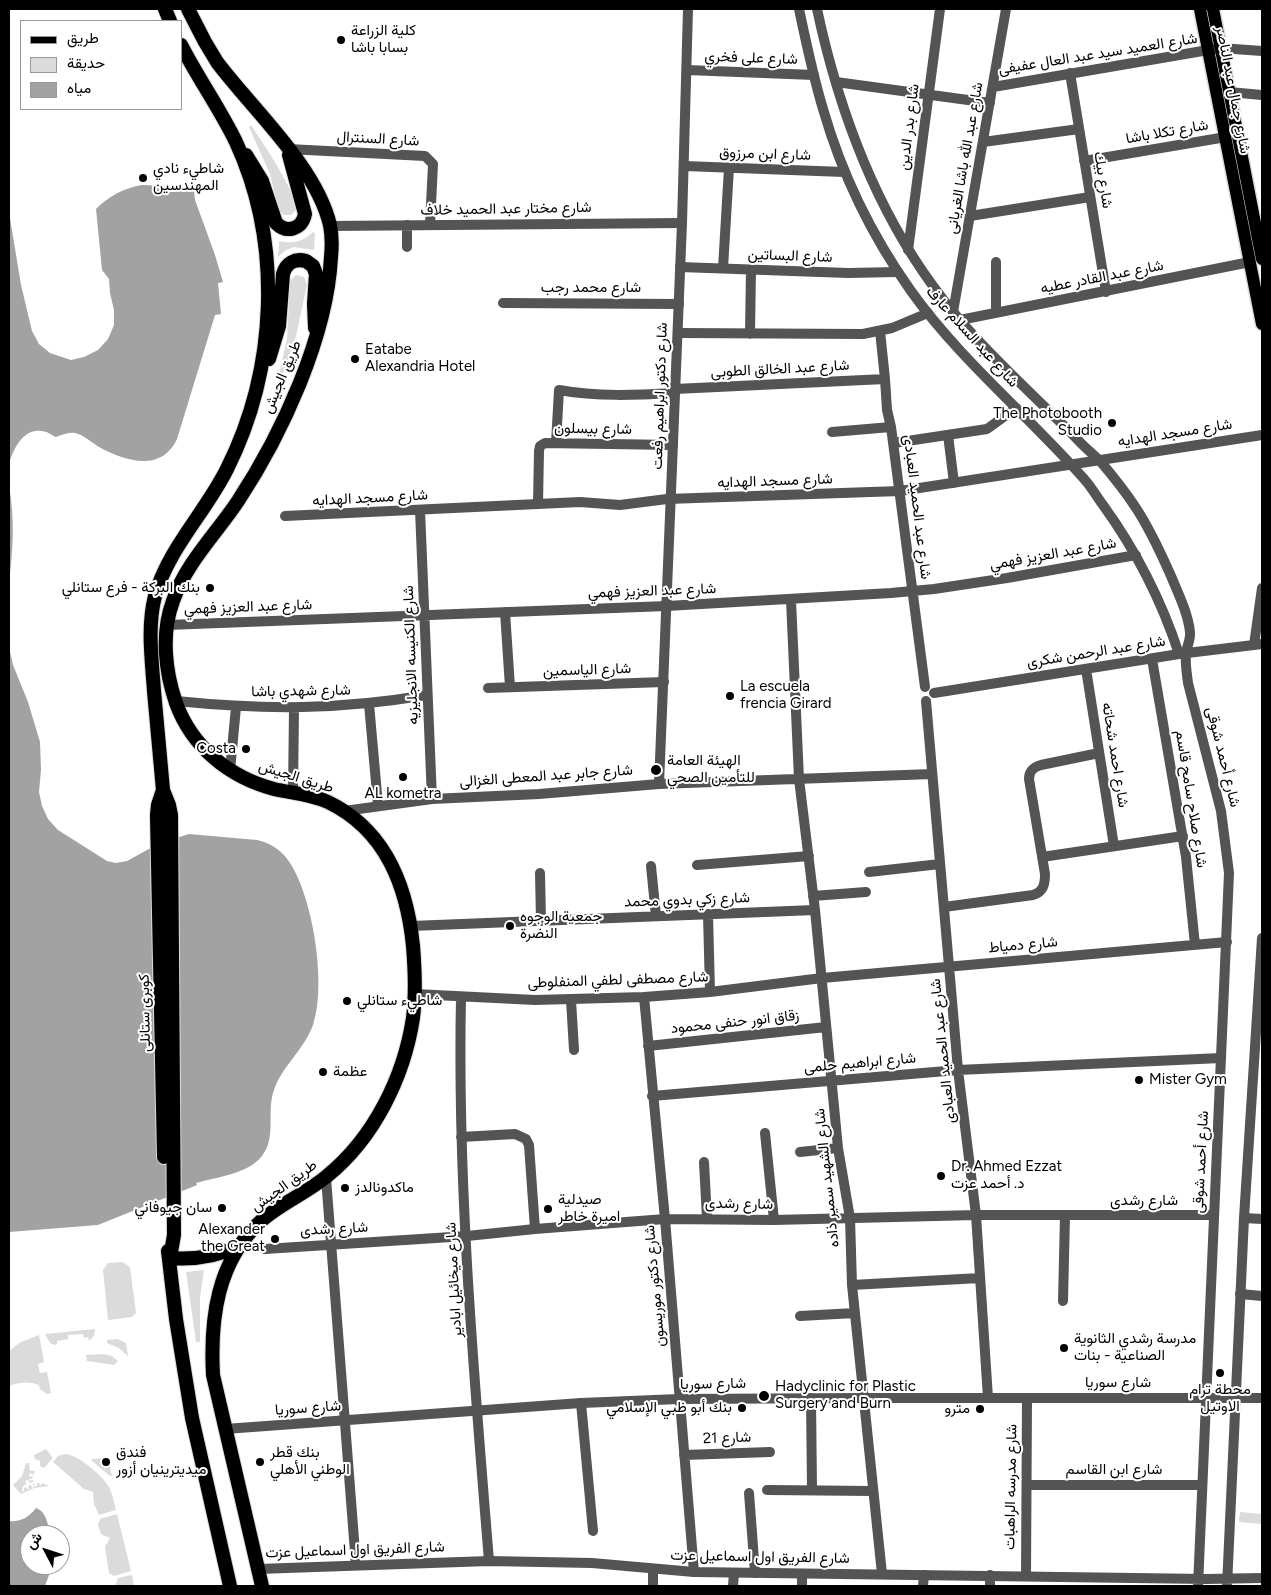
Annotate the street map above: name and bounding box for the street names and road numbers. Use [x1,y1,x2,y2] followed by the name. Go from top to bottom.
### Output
[1212,25,1254,155] street label: شارع جمال عبد الناصر
[997,29,1199,79] street label: شارع العميد سيد عبد العال عفيفى
[704,47,798,69] street label: شارع على فخري
[943,81,987,235] street label: شارع عبد الله باشا الغريانى
[895,83,923,171] street label: شارع بدر الدين
[1124,116,1210,148] street label: شارع تكلا باشا
[336,128,420,150] street label: شارع السنترال
[719,143,811,165] street label: شارع ابن مرزوق
[1090,150,1116,210] street label: شارع بيك
[420,199,592,219] street label: شارع مختار عبد الحميد خلاف
[747,246,833,266] street label: شارع البساتين
[1039,256,1165,298] street label: شارع عبد القادر عطيه
[541,279,641,297] street label: شارع محمد رجب
[922,283,1022,391] street label: شارع عبد السلام عارف
[648,322,672,470] street label: شارع دكتور ابراهيم رفعت
[259,338,305,416] street label: طريق الجيش
[710,356,850,382] street label: شارع عبد الخالق الطوبى
[1116,415,1234,451] street label: شارع مسجد الهدايه
[554,419,632,439] street label: شارع بيسلون
[899,434,935,580] street label: شارع عبد الحميد العبادى
[717,470,833,492] street label: شارع مسجد الهدايه
[312,486,428,510] street label: شارع مسجد الهدايه
[988,534,1118,574] street label: شارع عبد العزيز فهمي
[588,580,716,602] street label: شارع عبد العزيز فهمي
[400,585,422,725] street label: شارع الكنيسه الانجليزيه
[184,596,312,618] street label: شارع عبد العزيز فهمي
[1025,632,1167,672] street label: شارع عبد الرحمن شكرى
[543,659,631,681] street label: شارع الياسمين
[251,681,351,701] street label: شارع شهدي باشا
[1098,701,1132,809] street label: شارع احمد شحاته
[1202,705,1244,809] street label: شارع أحمد شوقى
[1171,729,1211,869] street label: شارع صلاح سامح قاسم
[256,757,336,797] street label: طريق الجيش
[459,761,633,791] street label: شارع جابر عبد المعطى الغزالى
[624,889,750,911] street label: شارع زكي بدوي محمد
[988,933,1058,957] street label: شارع دمياط
[527,968,709,992] street label: شارع مصطفى لطفي المنفلوطى
[135,974,155,1052] street label: كوبرى ستانلى
[926,978,960,1124] street label: شارع عبد الحميد العبادى
[670,1006,800,1038] street label: زقاق انور حنفى محمود
[803,1049,917,1077] street label: شارع ابراهيم حلمى
[811,1108,843,1248] street label: شارع الشهيد سمير ذاده
[1189,1110,1213,1214] street label: شارع أحمد شوقى
[247,1156,321,1216] street label: طريق الجيش
[1110,1192,1178,1210] street label: شارع رشدى
[705,1194,773,1214] street label: شارع رشدى
[299,1218,369,1240] street label: شارع رشدى
[442,1222,466,1338] street label: شارع ميخائيل ابادير
[641,1224,669,1348] street label: شارع دكتور موريسون
[680,1374,746,1394] street label: شارع سوريا
[1085,1374,1151,1392] street label: شارع سوريا
[274,1397,342,1419] street label: شارع سوريا
[1001,1424,1021,1550] street label: شارع مدرسه الراهبات
[702,1428,752,1448] street label: شارع 21
[1066,1461,1162,1479] street label: شارع ابن القاسم
[265,1538,445,1562] street label: شارع الفريق اول اسماعيل عزت
[670,1546,850,1568] street label: شارع الفريق اول اسماعيل عزت

